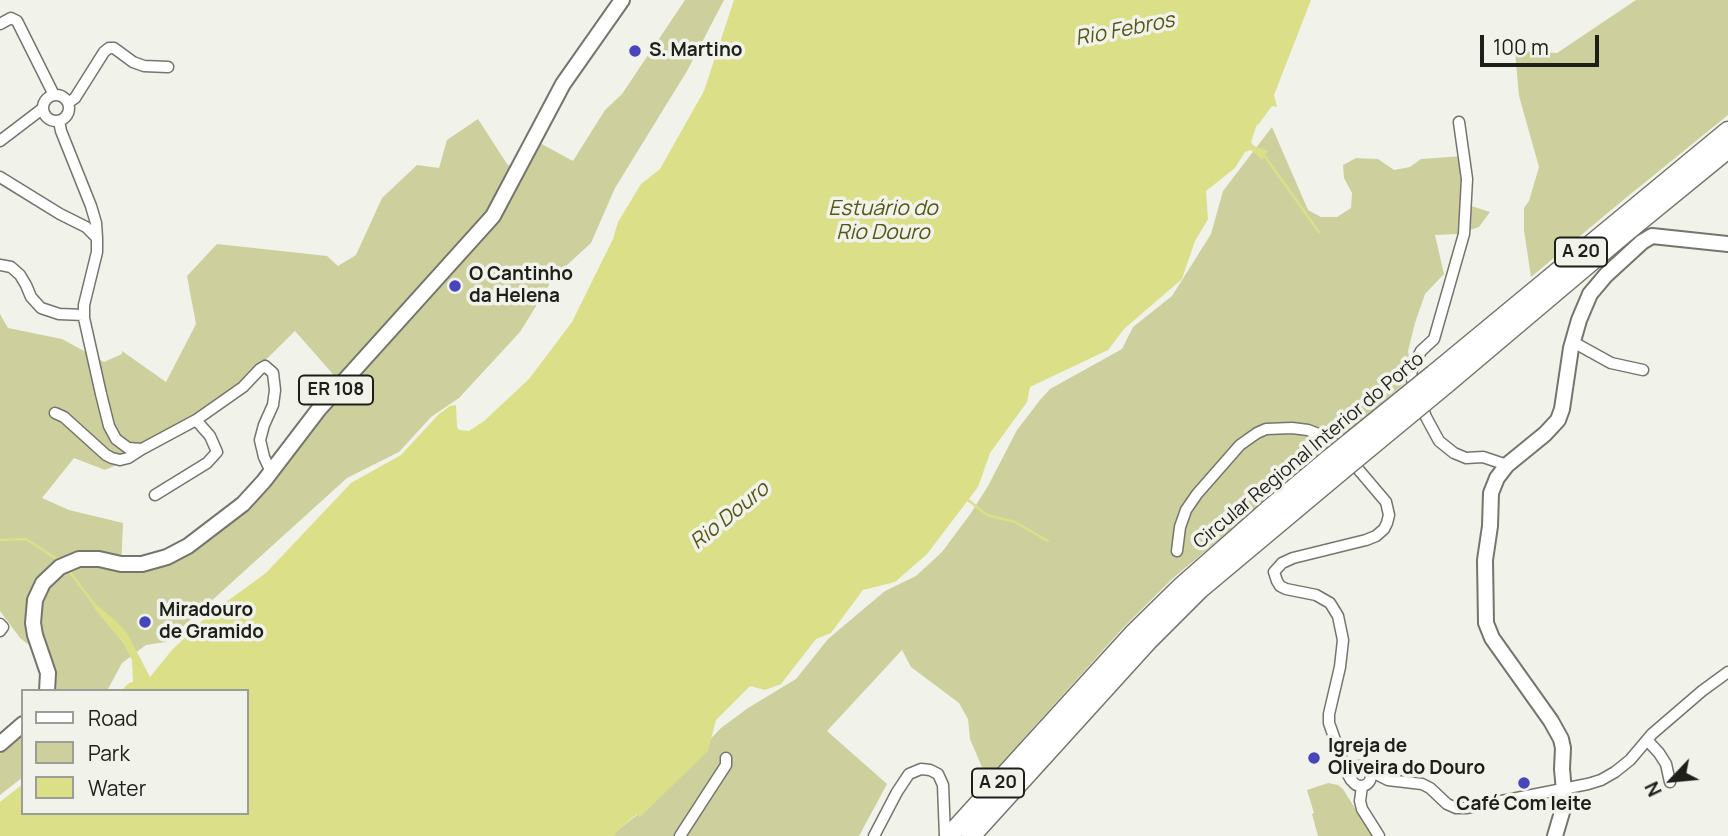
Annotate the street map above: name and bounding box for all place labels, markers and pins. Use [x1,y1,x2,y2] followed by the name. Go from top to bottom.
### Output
[649,40,742,62] place label: S. Martino
[627,43,643,59] marker: S. Martino
[469,264,573,308] place label: O Cantinho da Helena
[447,278,463,294] marker: O Cantinho da Helena
[159,600,264,644] place label: Miradouro de Gramido
[137,614,153,630] marker: Miradouro de Gramido
[1328,736,1485,780] place label: Igreja de Oliveira do Douro
[1306,750,1322,766] marker: Igreja de Oliveira do Douro
[1516,775,1532,791] marker: Café Com leite
[1456,794,1592,816] place label: Café Com leite

